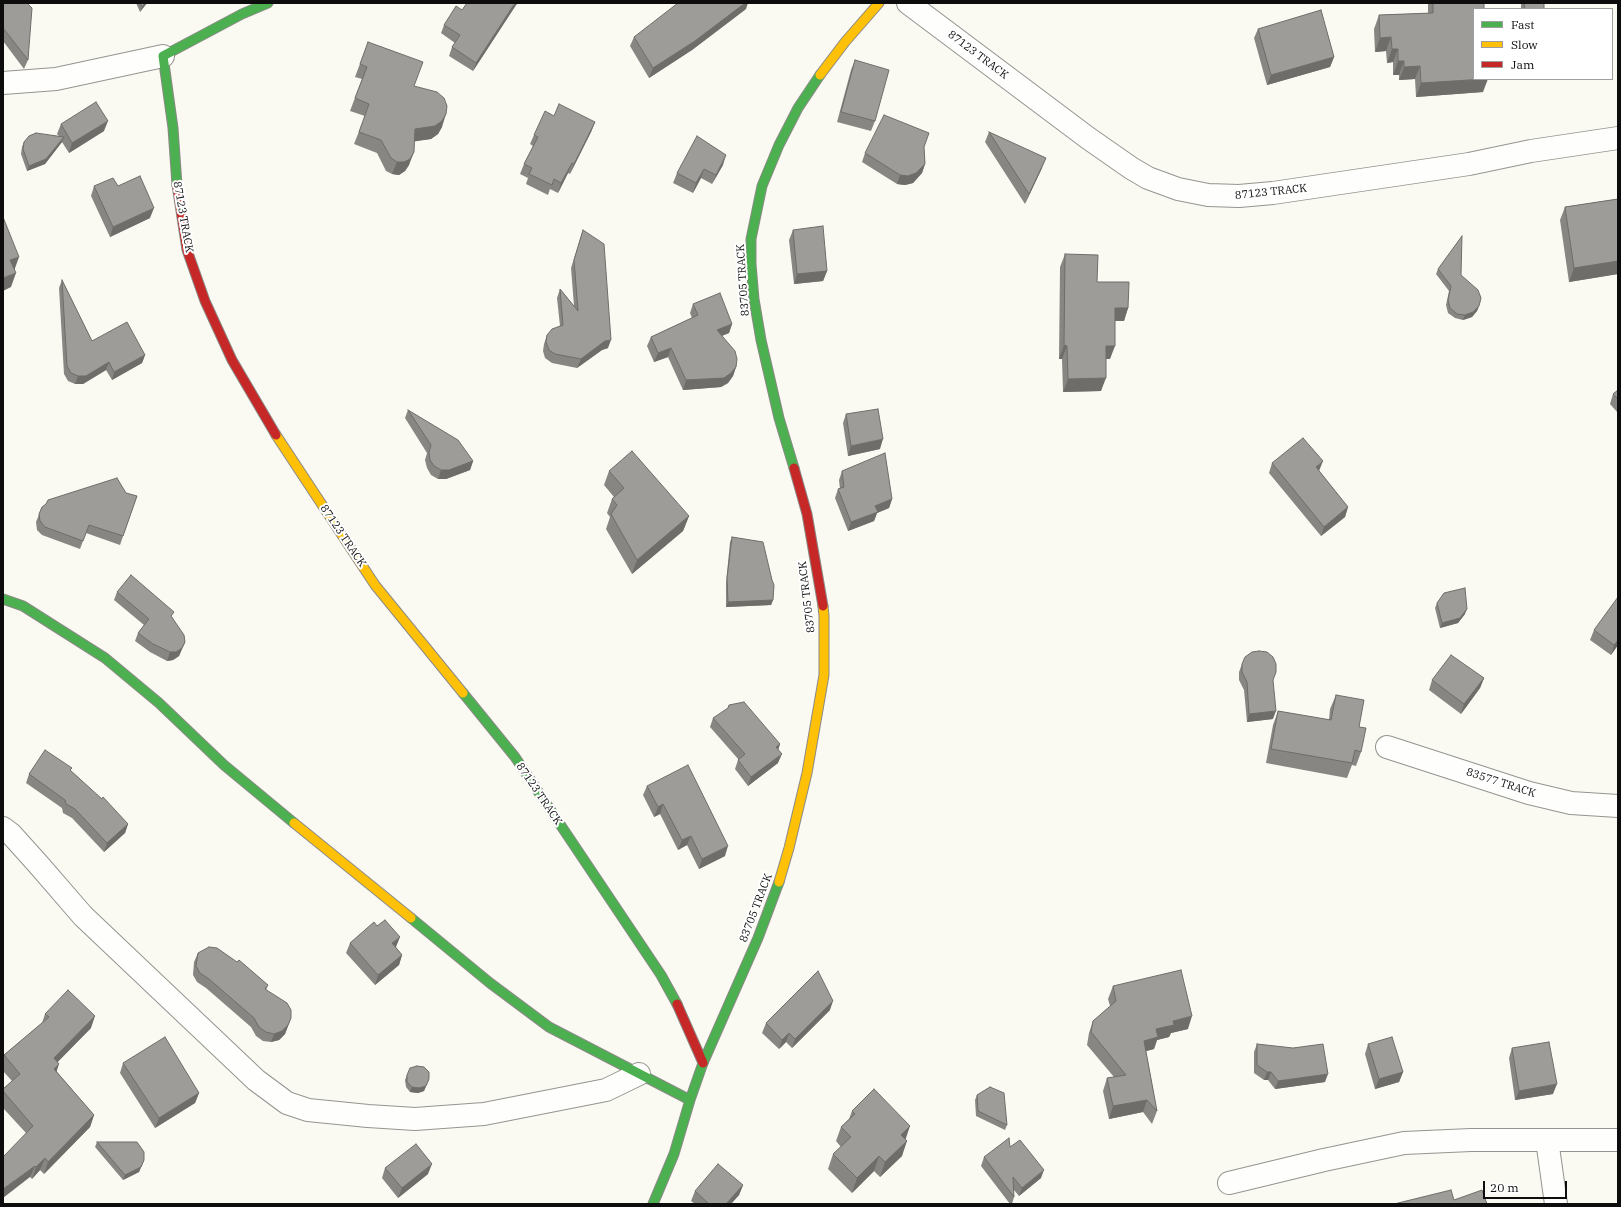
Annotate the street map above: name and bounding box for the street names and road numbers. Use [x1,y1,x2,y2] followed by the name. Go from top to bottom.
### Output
[945,28,1011,82] street label: 87123 TRACK
[170,180,196,254] street label: 87123 TRACK
[1234,182,1308,202] street label: 87123 TRACK
[734,243,752,317] street label: 83705 TRACK
[317,502,369,570] street label: 87123 TRACK
[796,560,818,634] street label: 83705 TRACK
[513,760,565,828] street label: 87123 TRACK
[1465,766,1537,800] street label: 83577 TRACK
[737,872,775,944] street label: 83705 TRACK

